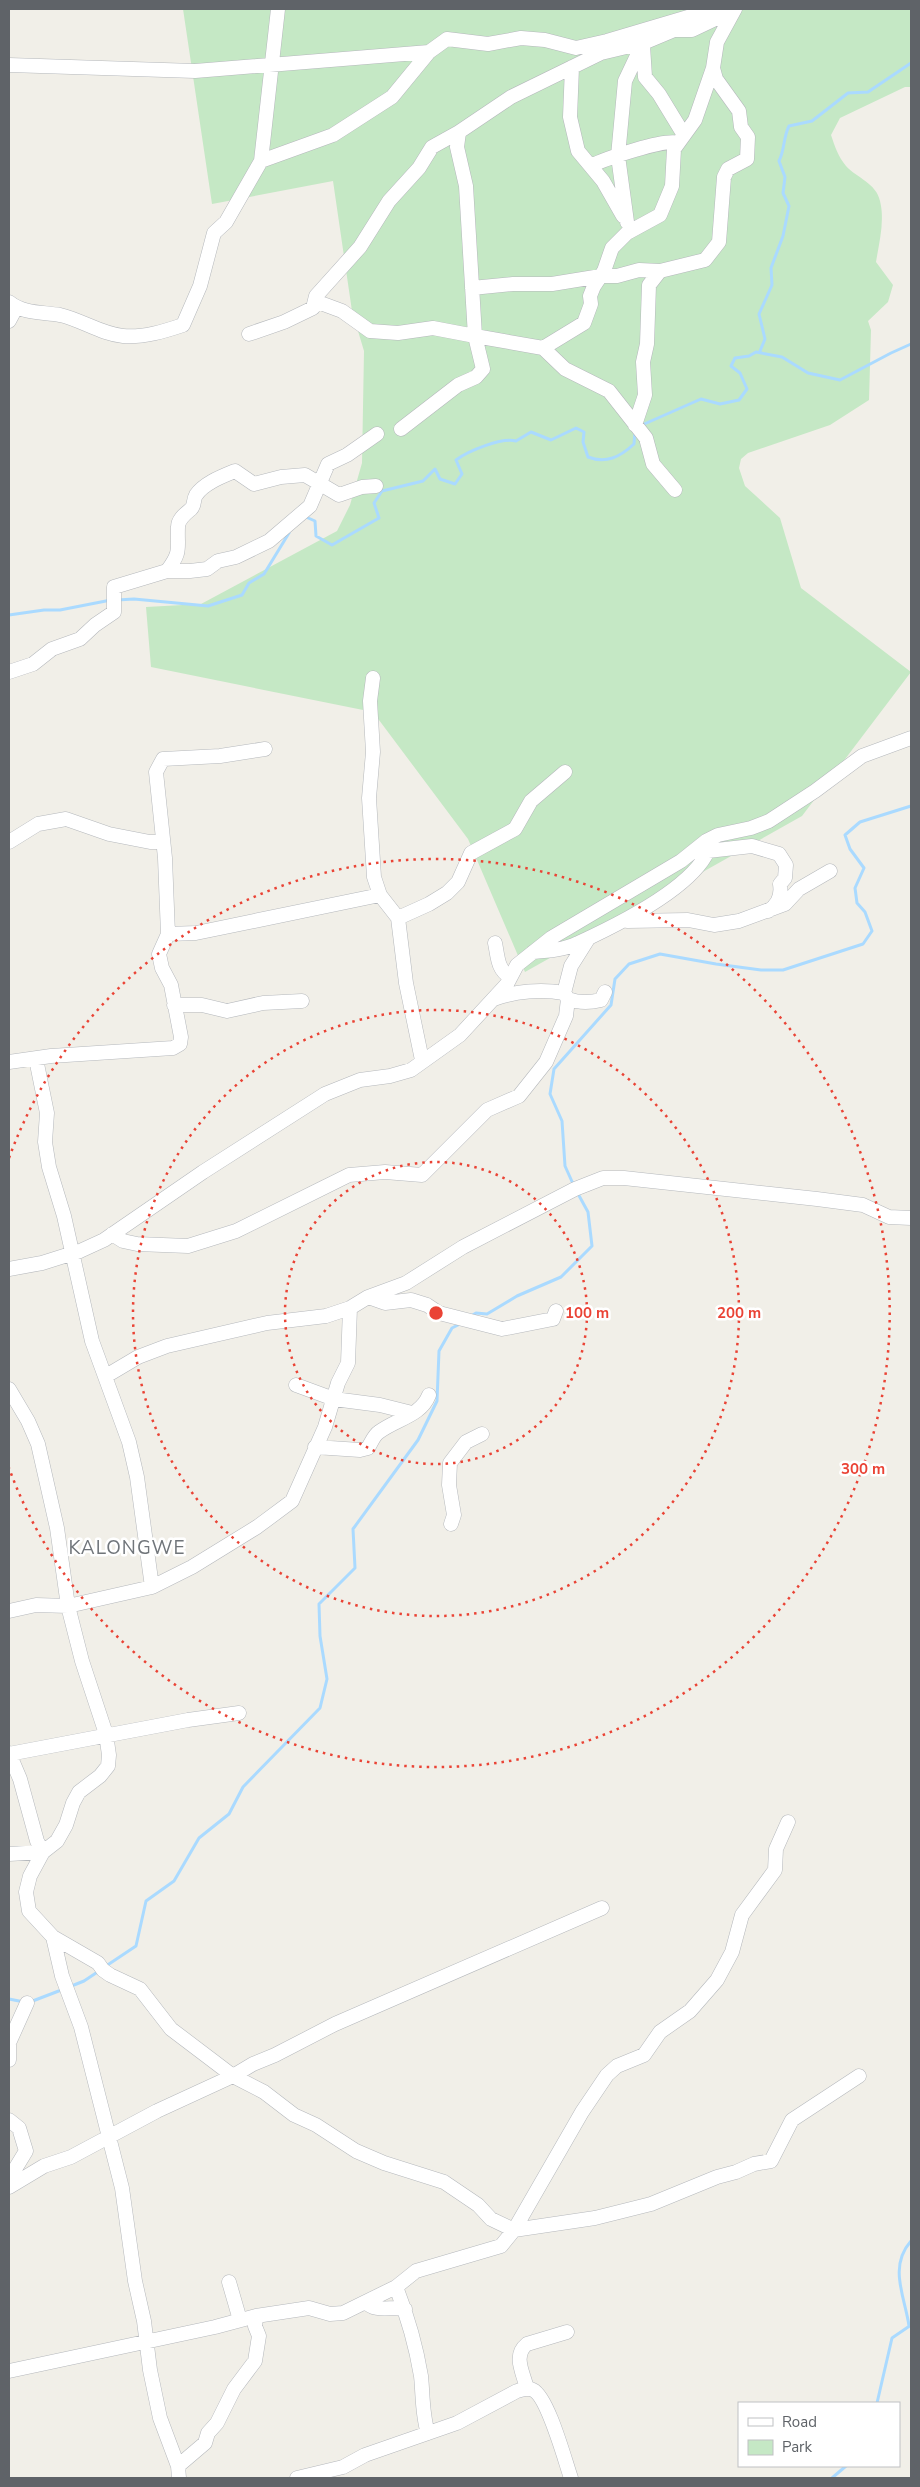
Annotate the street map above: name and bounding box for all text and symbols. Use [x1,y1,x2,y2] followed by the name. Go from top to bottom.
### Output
[565,1303,609,1323] text: 100 m
[717,1303,761,1323] text: 200 m
[427,1304,445,1322] centre of rings
[841,1459,885,1479] text: 300 m
[68,1535,186,1561] district label: KALONGWE
[738,2402,900,2467] legend
[782,2412,817,2432] text: Road
[782,2437,812,2457] text: Park

